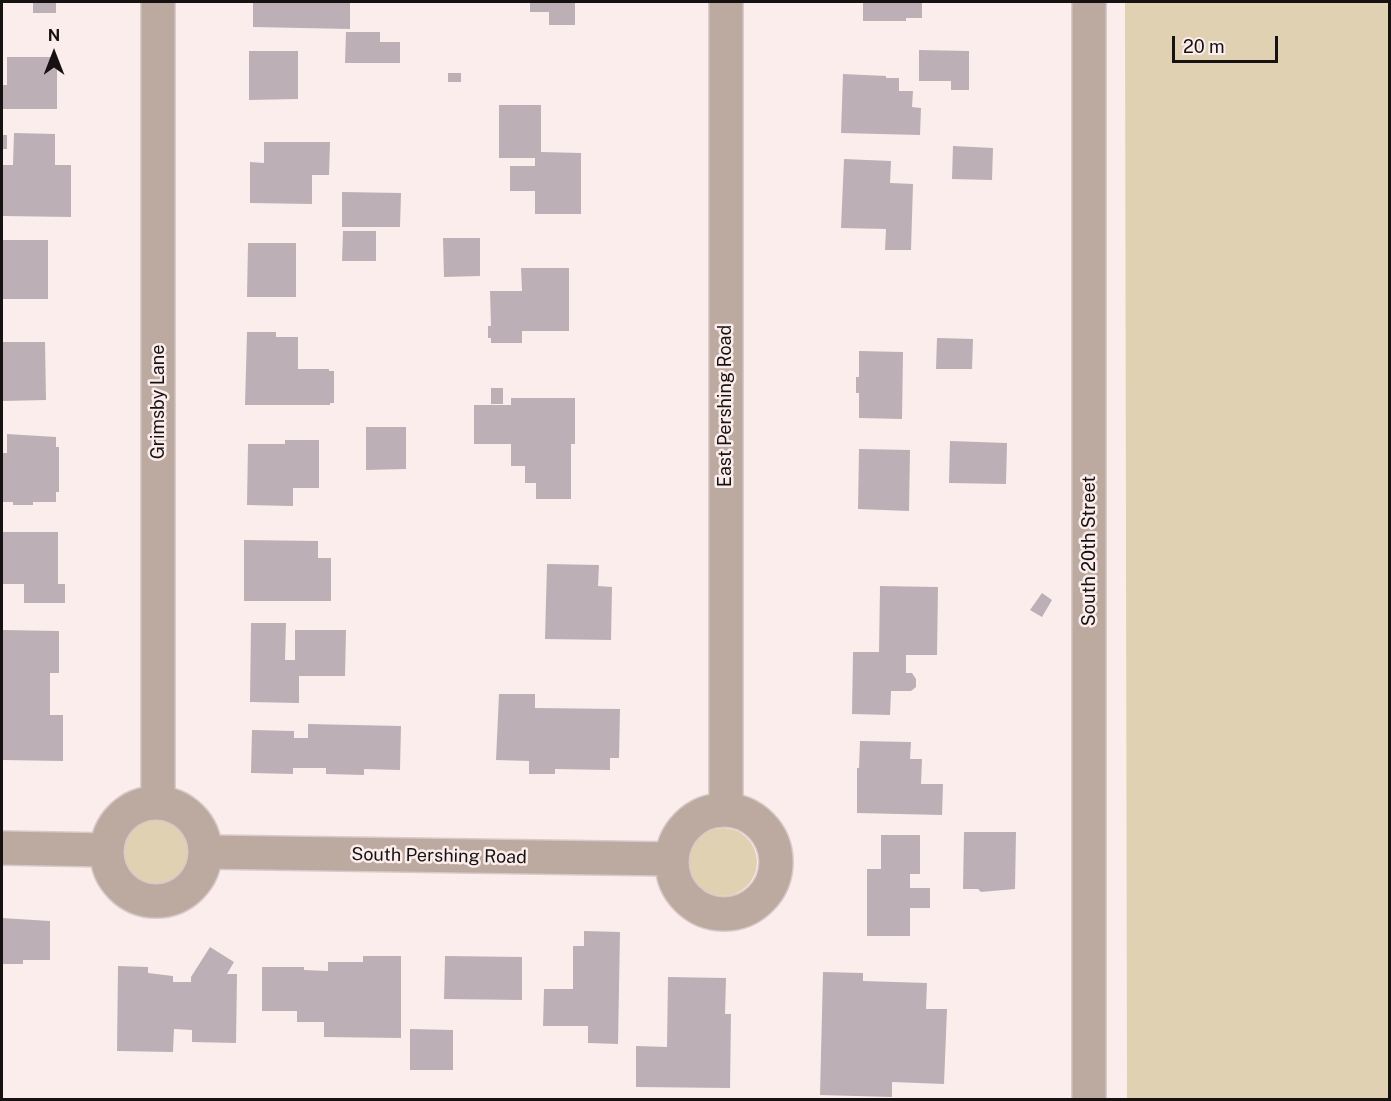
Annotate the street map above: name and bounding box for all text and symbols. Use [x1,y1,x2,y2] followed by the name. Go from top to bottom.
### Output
[24,24,84,84] north arrow
[1175,24,1282,62] scale bar
[48,26,60,45] text: N
[1183,36,1225,57] text: 20 m
[714,325,736,487] street label: East Pershing Road
[147,345,169,459] street label: Grimsby Lane
[1078,476,1100,626] street label: South 20th Street
[351,844,527,868] street label: South Pershing Road

